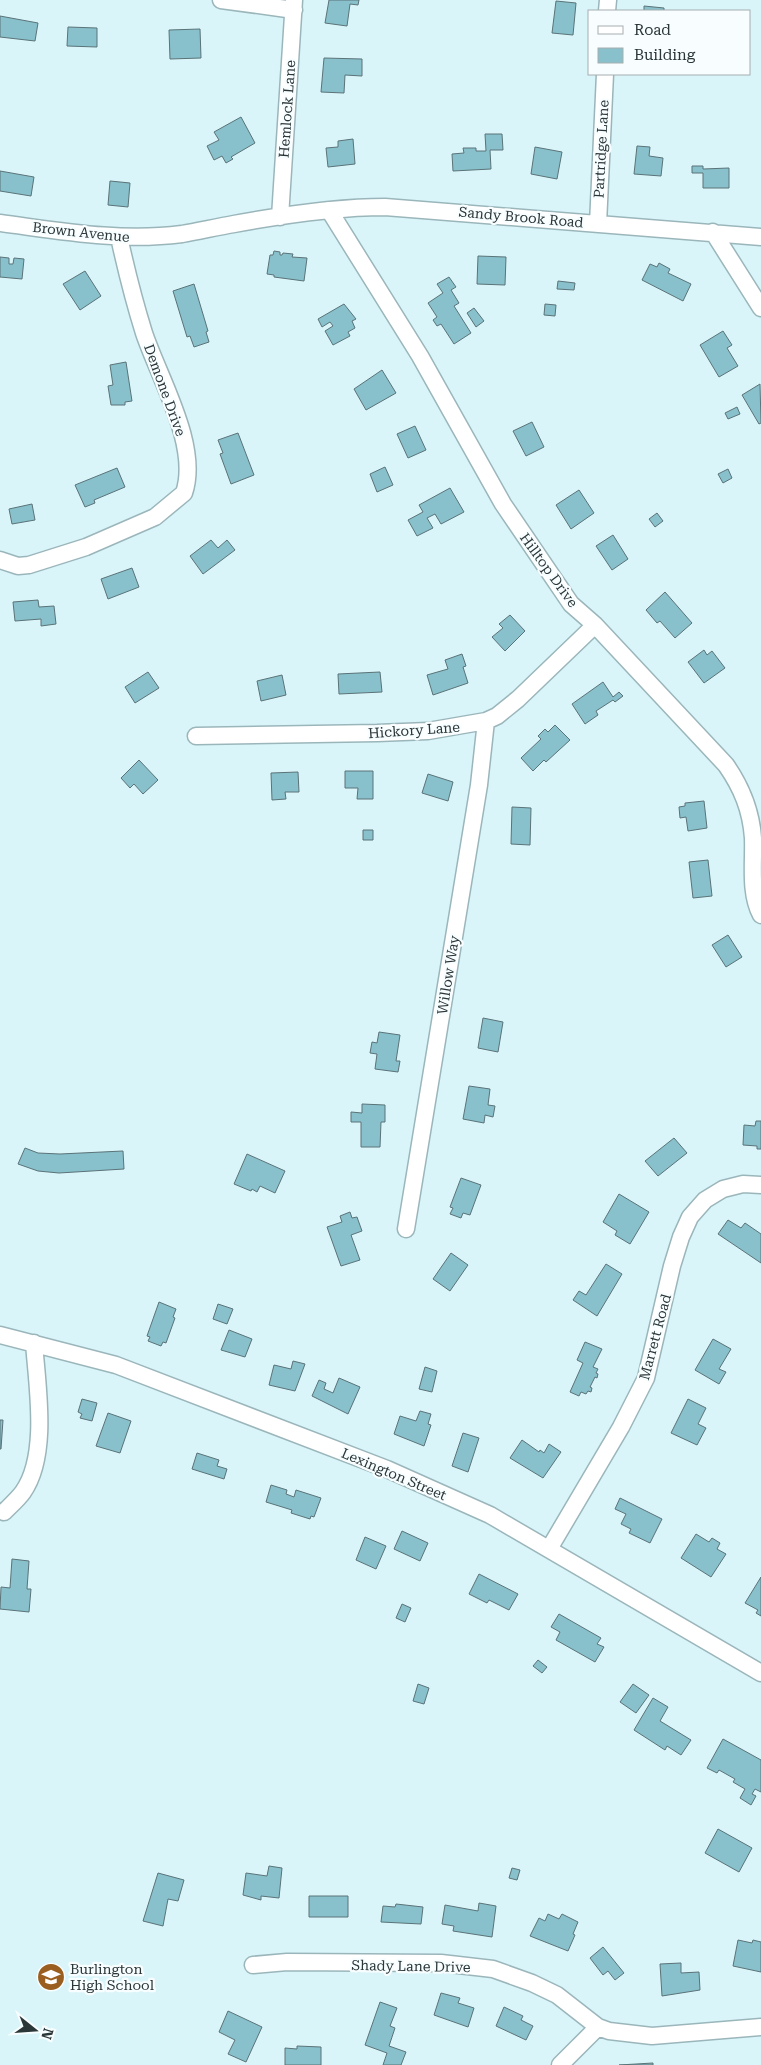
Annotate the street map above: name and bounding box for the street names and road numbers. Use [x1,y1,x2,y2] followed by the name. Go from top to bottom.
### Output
[276,59,298,158] street label: Hemlock Lane
[590,99,612,199] street label: Partridge Lane
[458,204,584,230] street label: Sandy Brook Road
[32,219,131,245] street label: Brown Avenue
[141,342,189,438] street label: Demone Drive
[517,530,581,610] street label: Hilltop Drive
[368,719,461,741] street label: Hickory Lane
[434,934,462,1016] street label: Willow Way
[636,1292,674,1382] street label: Marrett Road
[339,1445,449,1503] street label: Lexington Street
[351,1957,471,1975] street label: Shady Lane Drive

